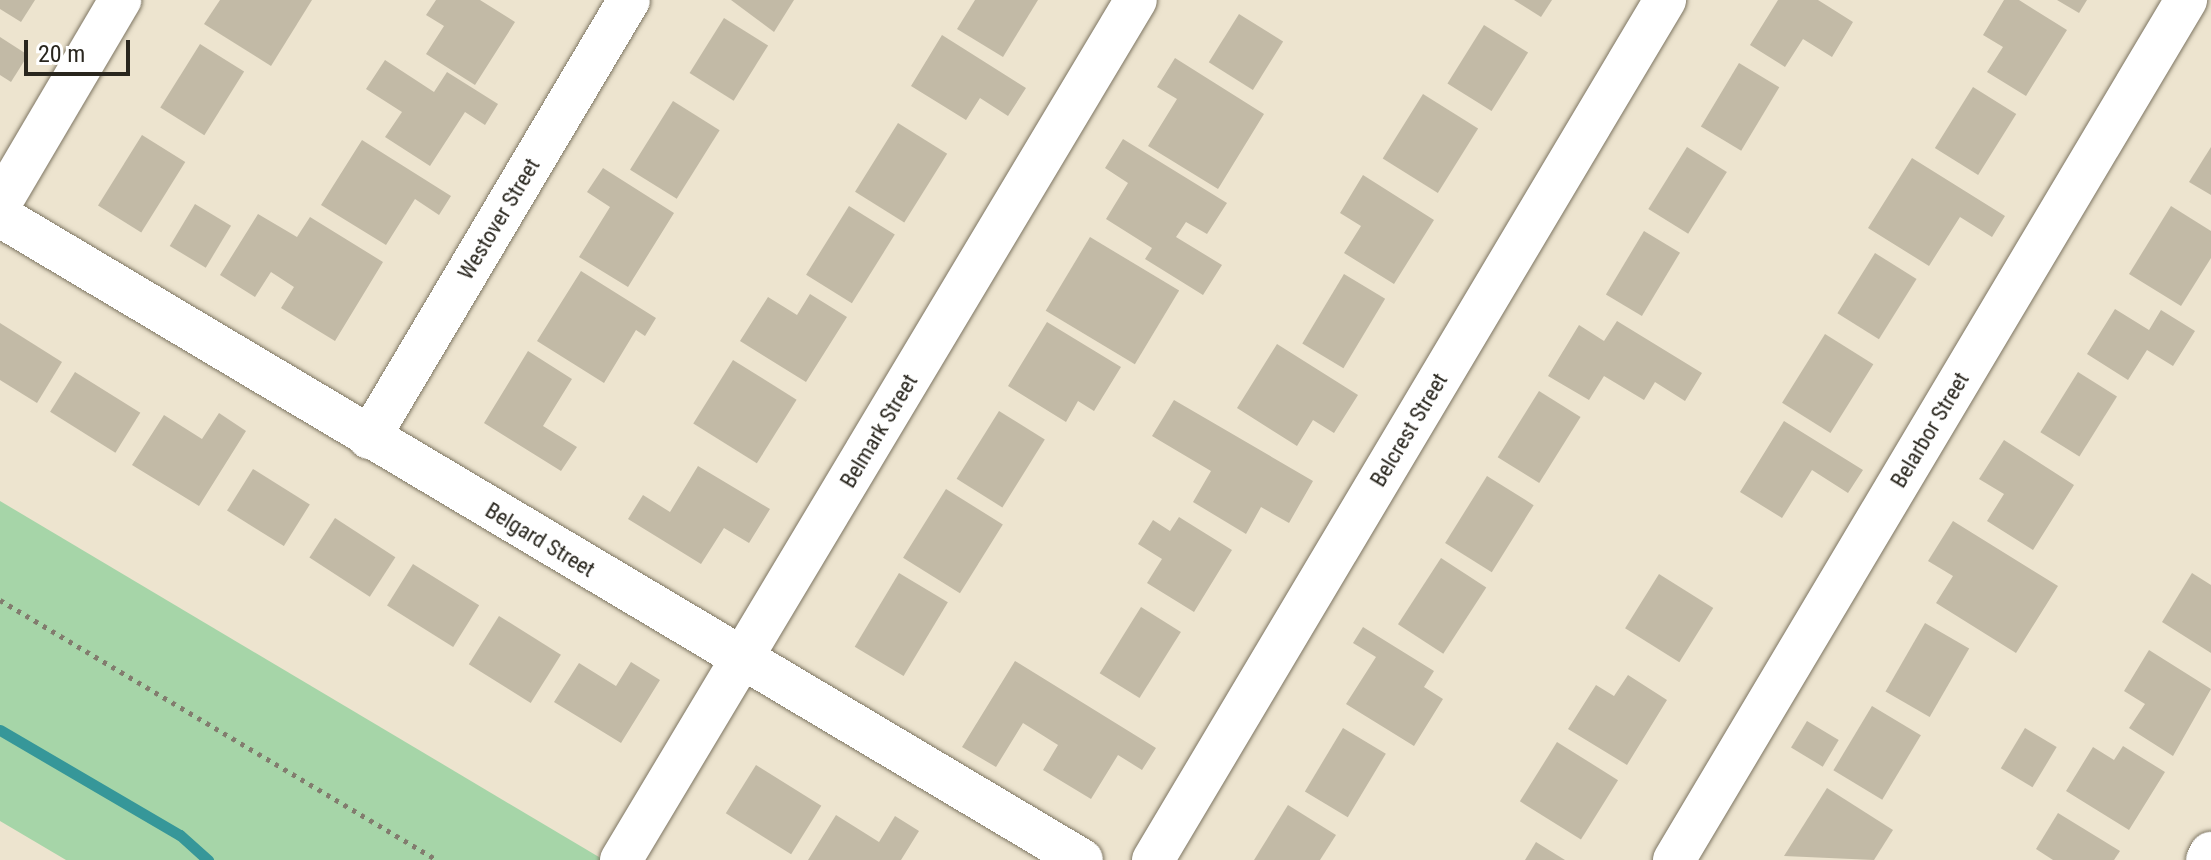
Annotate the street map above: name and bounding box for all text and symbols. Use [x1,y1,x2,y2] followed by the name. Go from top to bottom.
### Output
[28,24,134,74] scale bar
[38,40,85,68] text: 20 m
[452,154,546,284] street label: Westover Street
[1885,368,1975,492] street label: Belarbor Street
[835,369,923,493] street label: Belmark Street
[1365,369,1453,491] street label: Belcrest Street
[481,497,599,583] street label: Belgard Street

